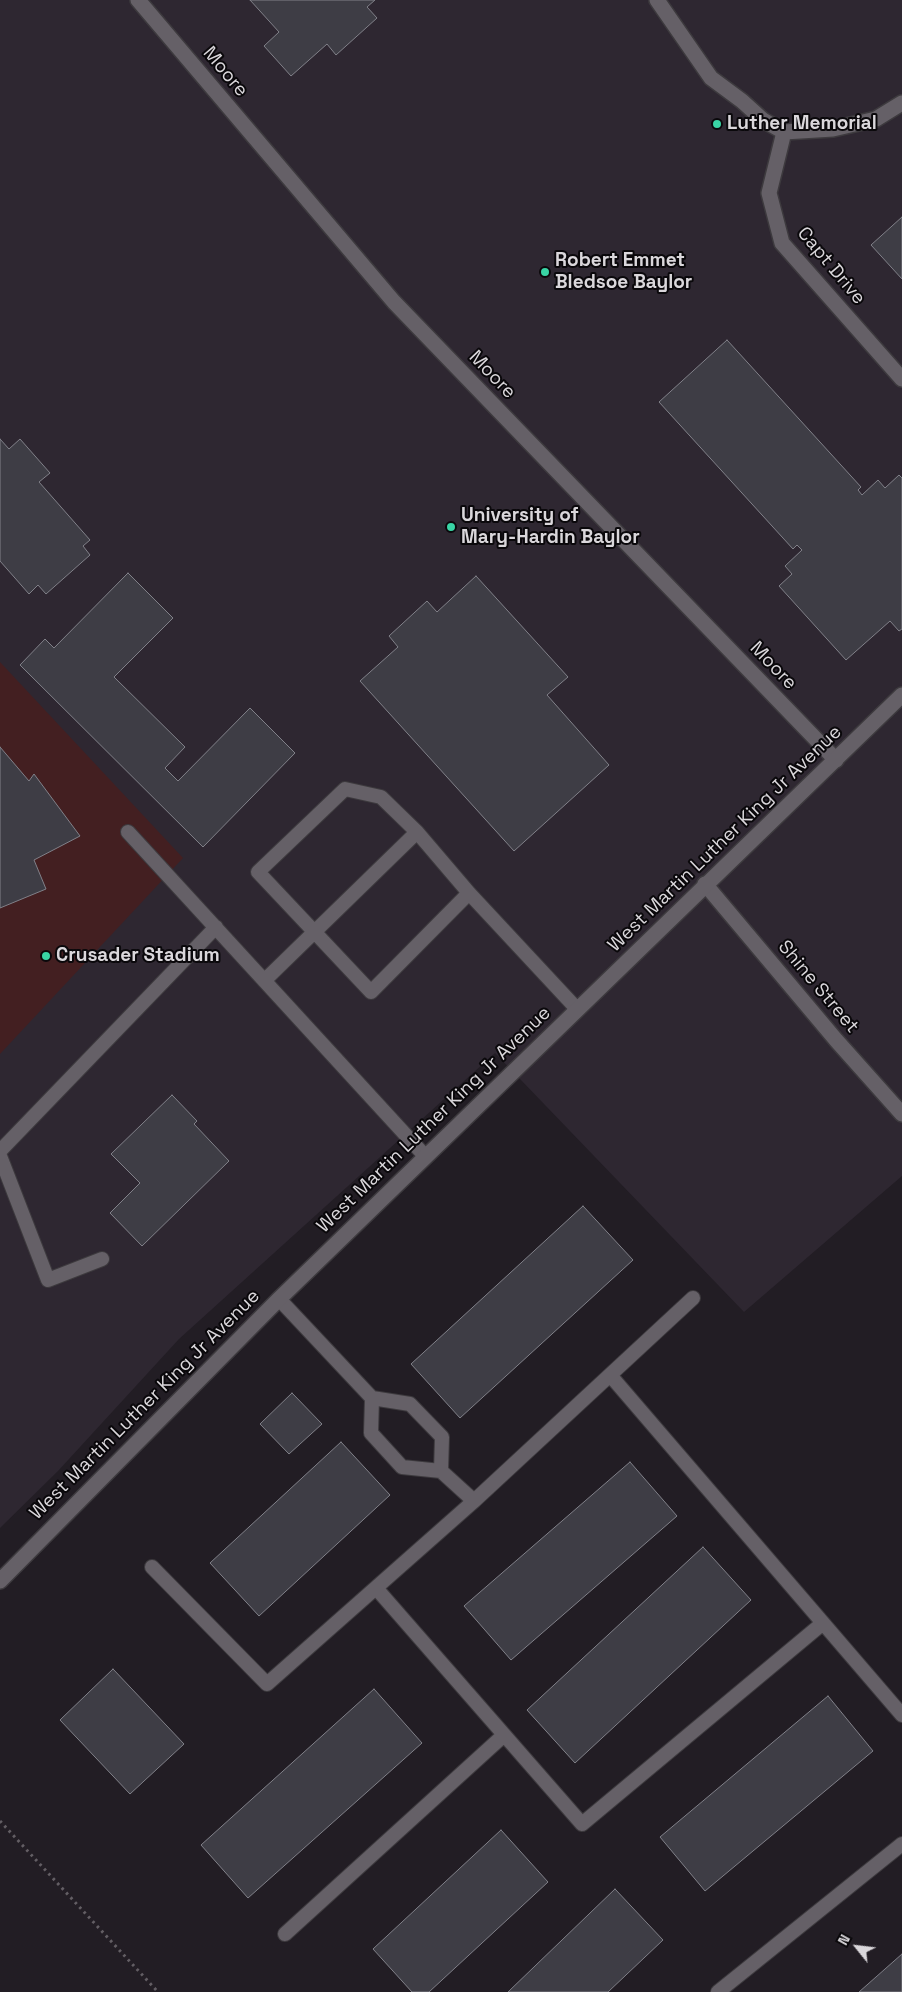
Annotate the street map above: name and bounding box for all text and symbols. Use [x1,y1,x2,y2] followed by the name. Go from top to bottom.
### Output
[198,42,252,102] street label: Moore
[727,113,877,135] place label: Luther Memorial
[711,118,723,130] marker: Luther Memorial
[792,223,870,309] street label: Capt Drive
[555,250,692,294] place label: Robert Emmet Bledsoe Baylor
[539,266,551,278] marker: Robert Emmet Bledsoe Baylor
[464,346,520,404] street label: Moore
[461,505,640,549] place label: University of Mary-Hardin Baylor
[445,521,457,533] marker: University of Mary-Hardin Baylor
[745,637,801,695] street label: Moore
[603,721,847,957] street label: West Martin Luther King Jr Avenue
[773,936,863,1038] street label: Shine Street
[56,945,220,967] place label: Crusader Stadium
[40,950,52,962] marker: Crusader Stadium
[312,1002,556,1238] street label: West Martin Luther King Jr Avenue
[25,1285,265,1525] street label: West Martin Luther King Jr Avenue
[832,1922,882,1972] north arrow
[834,1931,854,1948] text: N

